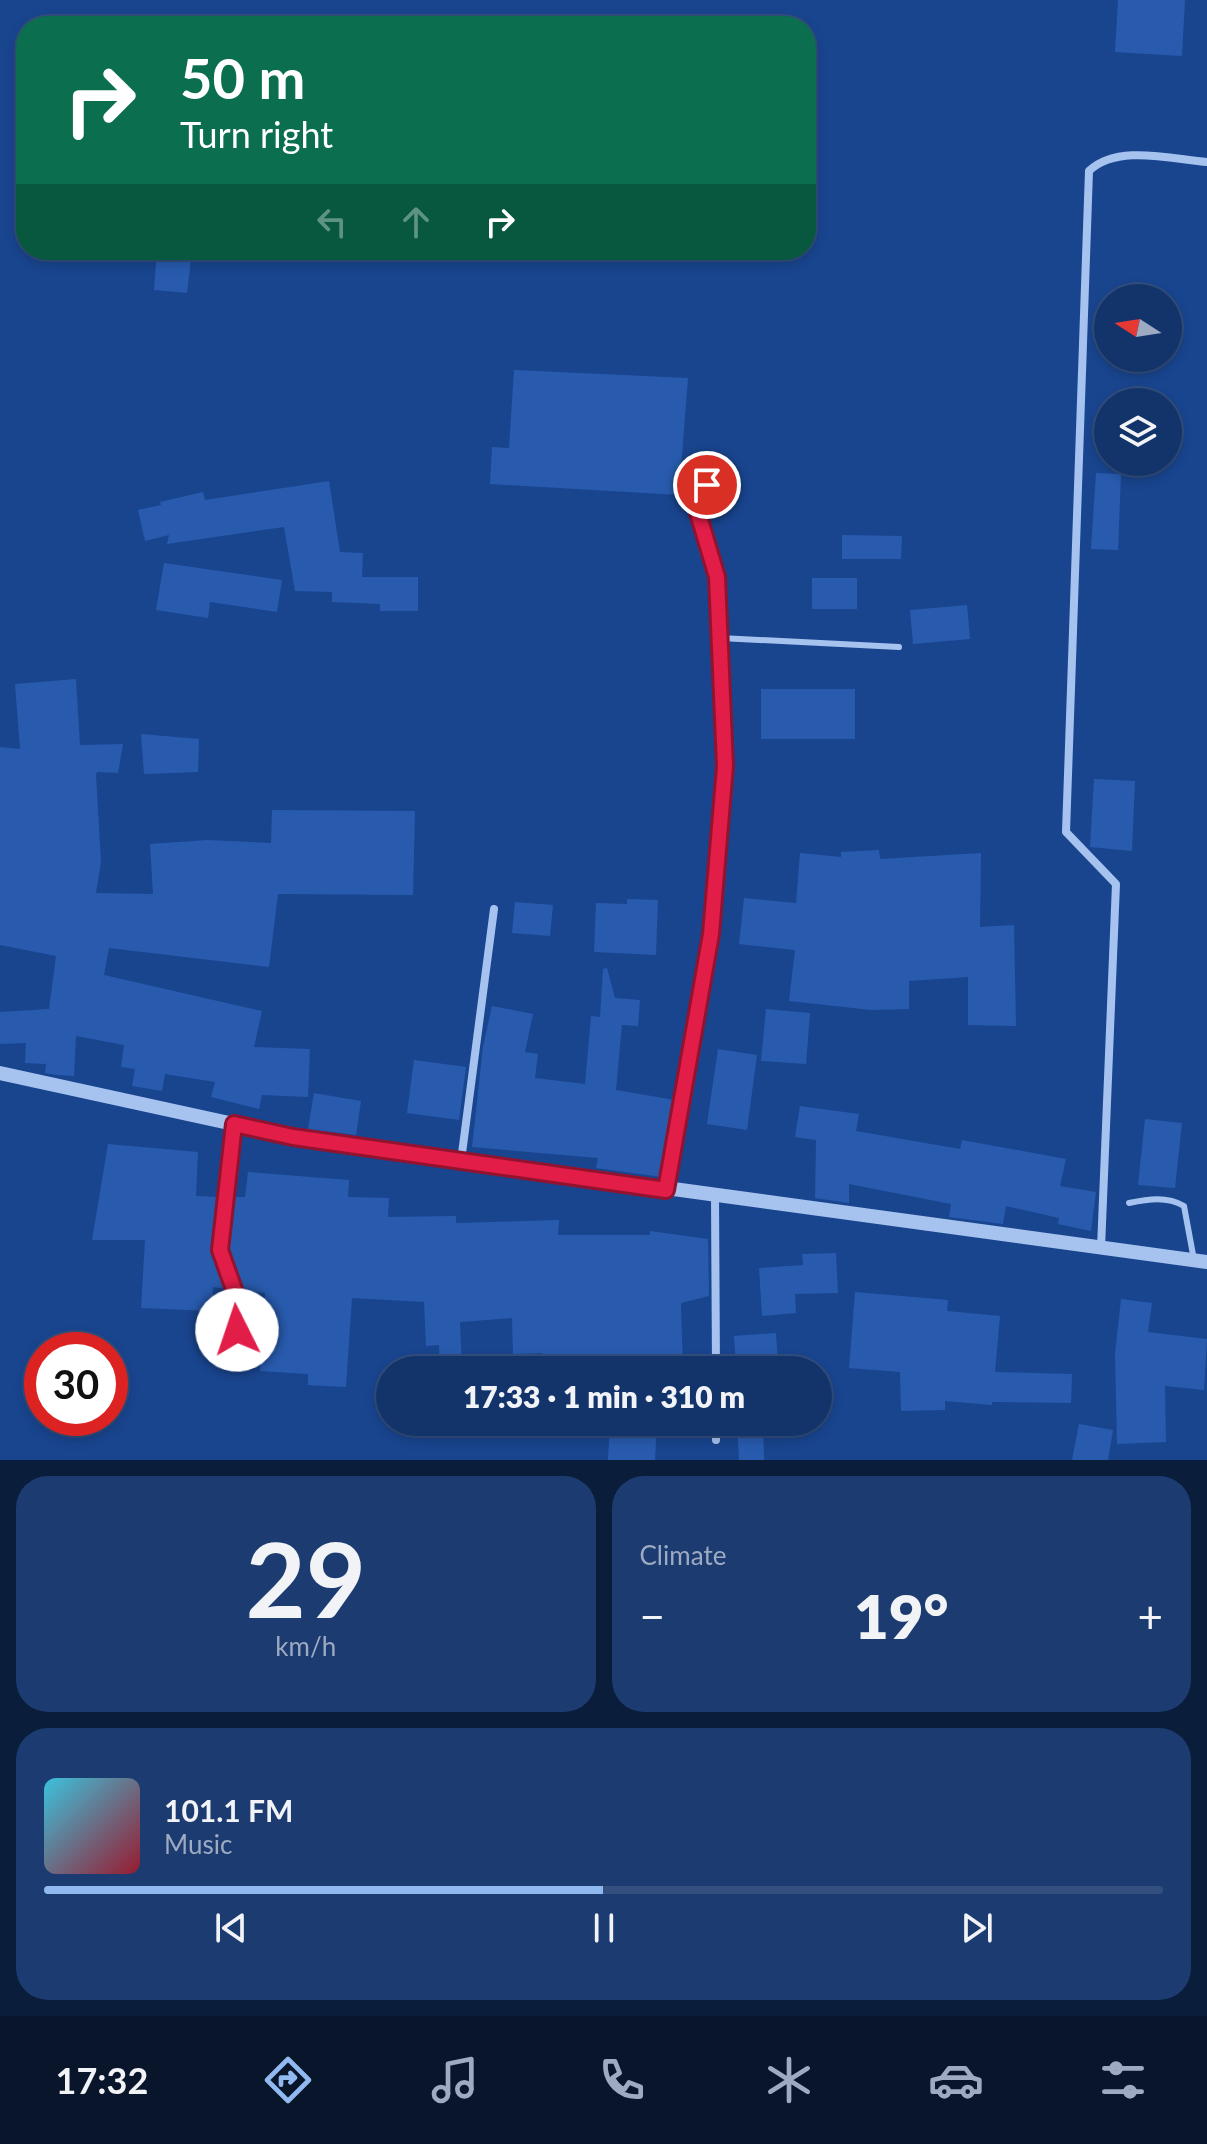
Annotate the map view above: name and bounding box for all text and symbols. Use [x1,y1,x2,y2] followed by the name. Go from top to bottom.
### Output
[180,44,305,111] text: 50 m
[48,48,152,152] icon: right
[180,112,333,156] text: Turn right
[310,200,354,244] icon: left
[394,200,438,244] icon: ahead
[478,200,522,244] icon: right
[1094,284,1182,372] north arrow
[1094,284,1182,476] map controls
[1094,388,1182,476] button: layers
[673,451,741,519] pin
[685,463,729,507] icon: arrive
[195,1288,279,1372] position arrow
[24,1332,128,1436] speed limit sign: 30
[463,1378,745,1414] text: 17:33 · 1 min · 310 m
[245,1515,366,1640] text: 29
[640,1539,726,1571] text: Climate
[854,1580,949,1652] text: 19°
[640,1590,665,1642] text: −
[1137,1590,1163,1642] text: +
[275,1630,336,1662] text: km/h
[164,1792,293,1828] text: 101.1 FM
[164,1828,232,1860] text: Music
[209,1906,253,1950] icon: previous
[582,1906,626,1950] icon: pause
[955,1906,999,1950] icon: next
[260,2052,316,2108] icon: directions
[427,2052,483,2108] icon: music
[594,2052,650,2108] icon: phone
[761,2052,817,2108] icon: climate
[928,2052,984,2108] icon: car
[1095,2052,1151,2108] icon: filters
[56,2058,148,2102] text: 17:32

